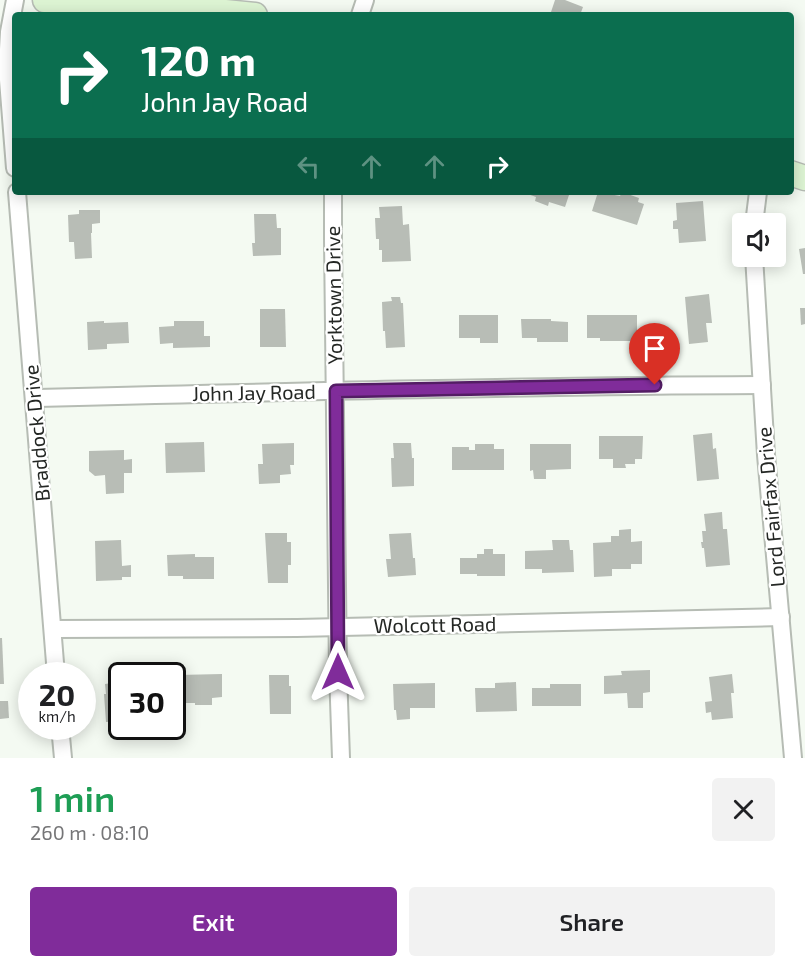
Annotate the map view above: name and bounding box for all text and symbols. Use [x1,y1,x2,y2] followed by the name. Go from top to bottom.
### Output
[141,34,256,84] text: 120 m
[42,36,120,114] icon: right
[141,85,308,117] text: John Jay Road
[292,150,325,183] icon: left
[355,150,388,183] icon: ahead
[418,150,451,183] icon: ahead
[481,150,514,183] icon: right
[732,213,786,267] map controls
[732,213,786,267] button: sound
[320,226,346,365] street label: Yorktown Drive
[629,323,680,385] pin
[638,332,671,365] icon: arrive
[18,364,54,503] street label: Braddock Drive
[192,379,316,405] street label: John Jay Road
[751,426,789,588] street label: Lord Fairfax Drive
[373,611,496,637] street label: Wolcott Road
[306,640,370,704] position arrow
[108,662,186,740] speed limit sign: 30
[39,676,75,712] text: 20
[38,707,76,725] text: km/h
[30,776,115,819] text: 1 min
[712,778,775,841] button: close
[30,820,149,844] text: 260 m · 08:10
[30,887,397,956] button: Exit
[409,887,775,956] button: Share

